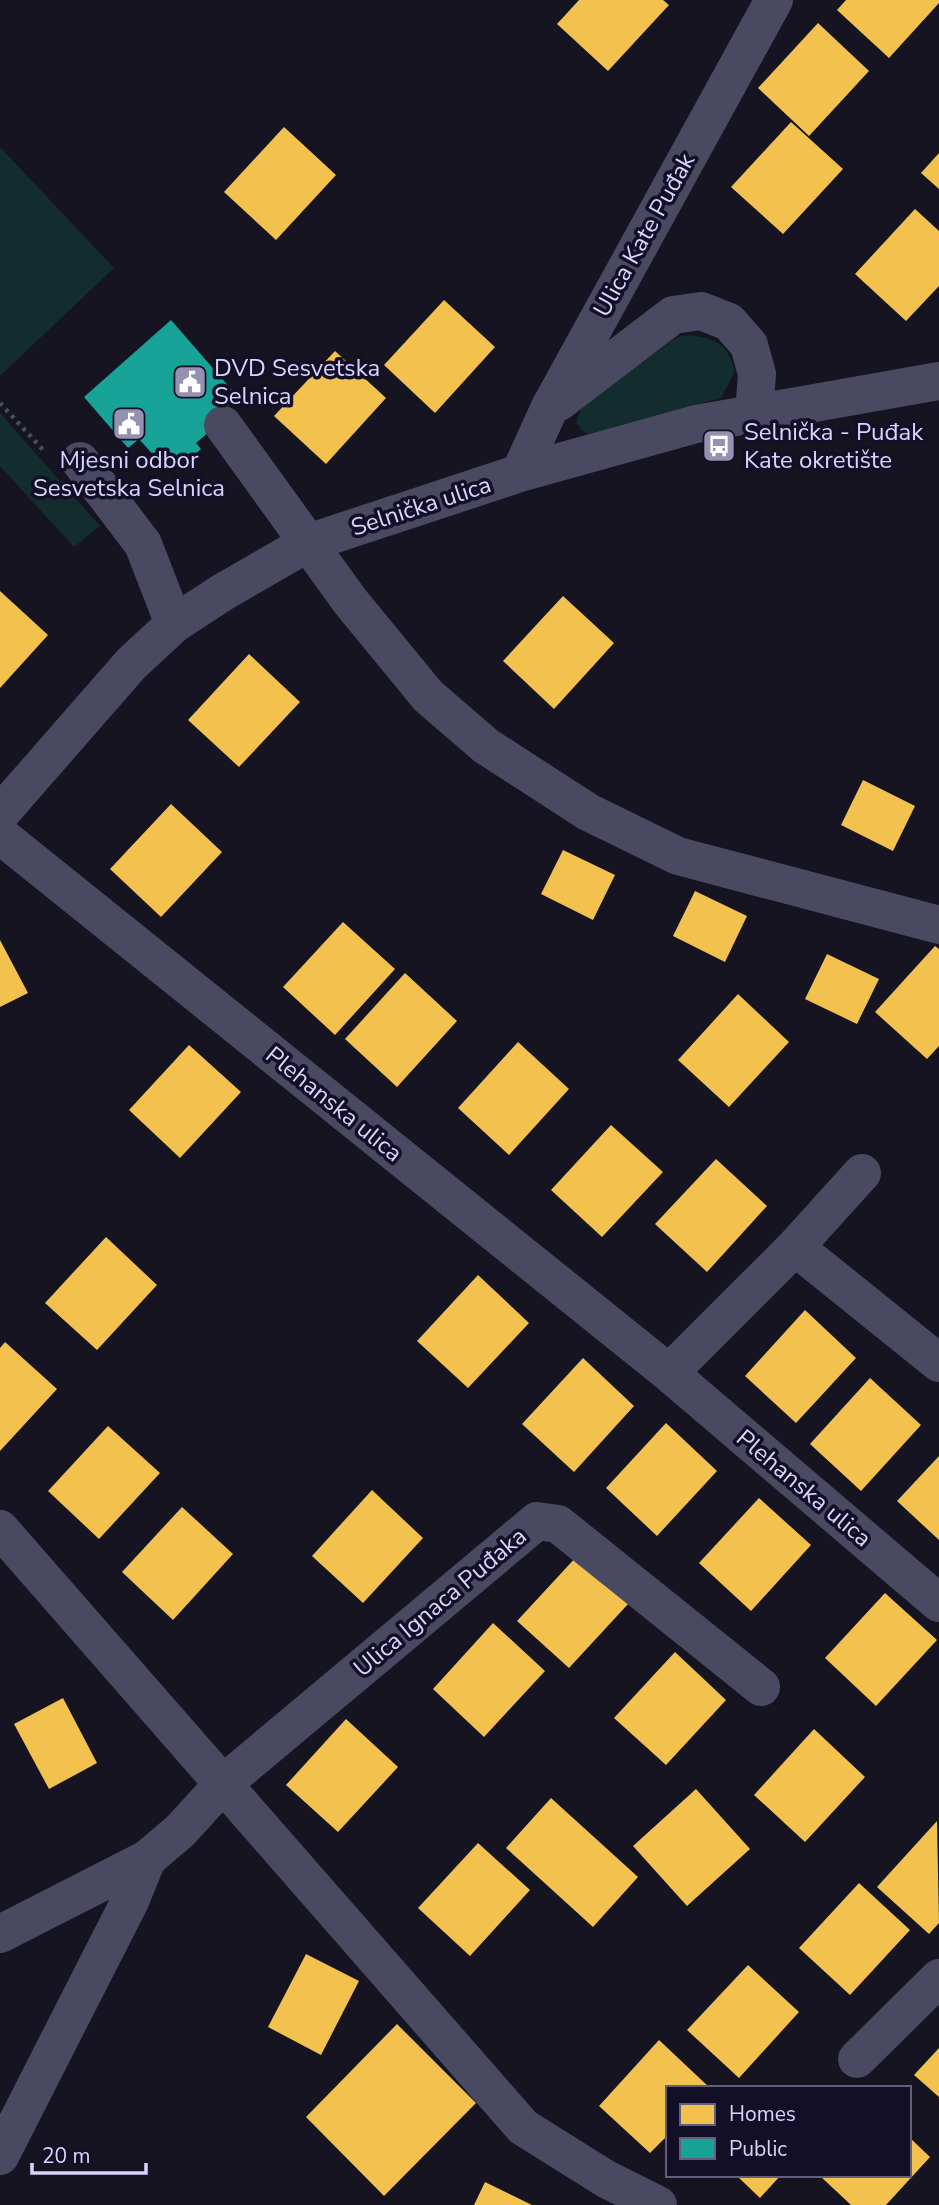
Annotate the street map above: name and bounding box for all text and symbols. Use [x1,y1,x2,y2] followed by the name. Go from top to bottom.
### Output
[586,147,703,322] street label: Ulica Kate Puđak
[214,352,380,412] place label: DVD Sesvetska Selnica
[171,363,209,401] public building icon: DVD Sesvetska Selnica
[110,405,148,443] public building icon: Mjesni odbor Sesvetska Selnica
[744,416,924,476] place label: Selnička - Puđak Kate okretište
[700,427,738,465] bus stop icon: Selnička - Puđak Kate okretište
[33,444,225,504] place label: Mjesni odbor Sesvetska Selnica
[347,468,495,544] street label: Selnička ulica
[259,1039,409,1169] street label: Plehanska ulica
[730,1422,878,1554] street label: Plehanska ulica
[347,1520,533,1684] street label: Ulica Ignaca Puđaka
[666,2086,911,2177] legend
[729,2100,796,2128] text: Homes
[32,2132,145,2176] scale bar
[729,2135,787,2163] text: Public
[42,2142,91,2170] text: 20 m

